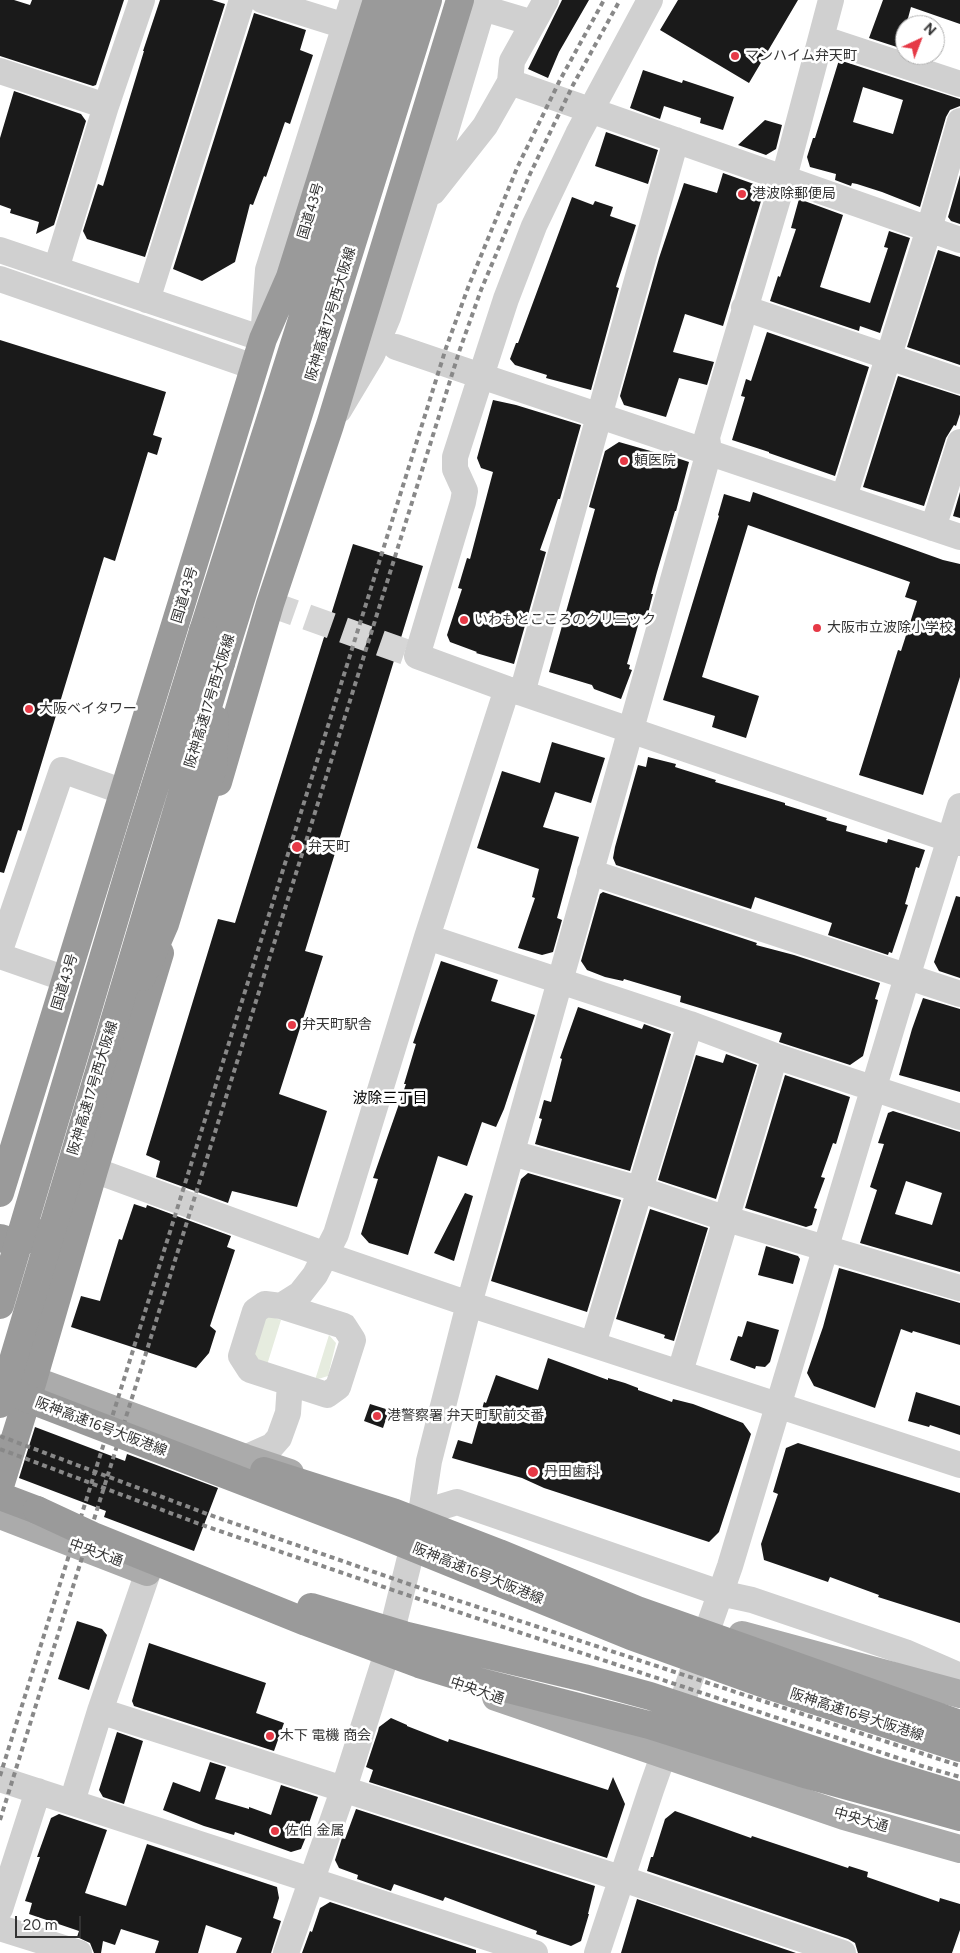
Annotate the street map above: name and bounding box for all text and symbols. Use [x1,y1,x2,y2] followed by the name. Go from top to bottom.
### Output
[895,15,945,65] north arrow
[920,19,940,39] text: N
[745,48,857,64] place label: マンハイム弁天町
[729,50,741,62] marker: マンハイム弁天町
[294,181,328,241] street label: 国道43号
[752,186,836,202] place label: 港波除郵便局
[736,188,748,200] marker: 港波除郵便局
[303,245,359,383] street label: 阪神高速17号西大阪線
[634,453,676,469] place label: 頼医院
[618,455,630,467] marker: 頼医院
[168,565,202,625] street label: 国道43号
[474,612,656,628] place label: いわもとこころのクリニック
[458,614,470,626] marker: いわもとこころのクリニック
[827,620,953,636] place label: 大阪市立波除小学校
[811,622,823,634] marker: 大阪市立波除小学校
[182,632,238,770] street label: 阪神高速17号西大阪線
[39,701,137,717] place label: 大阪ベイタワー
[23,703,35,715] marker: 大阪ベイタワー
[308,839,350,855] place label: 弁天町
[290,840,304,854] marker: 弁天町
[48,952,82,1012] street label: 国道43号
[302,1017,372,1033] place label: 弁天町駅舎
[65,1019,121,1157] street label: 阪神高速17号西大阪線
[286,1019,298,1031] marker: 弁天町駅舎
[353,1090,427,1108] district label: 波除三丁目
[33,1394,169,1460] street label: 阪神高速16号大阪港線
[387,1408,544,1424] place label: 港警察署 弁天町駅前交番
[371,1410,383,1422] marker: 港警察署 弁天町駅前交番
[544,1464,600,1480] place label: 丹田歯科
[526,1465,540,1479] marker: 丹田歯科
[67,1536,125,1570] street label: 中央大通
[410,1540,546,1608] street label: 阪神高速16号大阪港線
[448,1674,506,1708] street label: 中央大通
[788,1685,926,1745] street label: 阪神高速16号大阪港線
[280,1728,371,1744] place label: 木下 電機 商会
[264,1730,276,1742] marker: 木下 電機 商会
[832,1804,890,1836] street label: 中央大通
[285,1823,344,1839] place label: 佐伯 金属
[269,1825,281,1837] marker: 佐伯 金属
[18,1906,84,1938] scale bar
[23,1916,57,1934] text: 20 m

